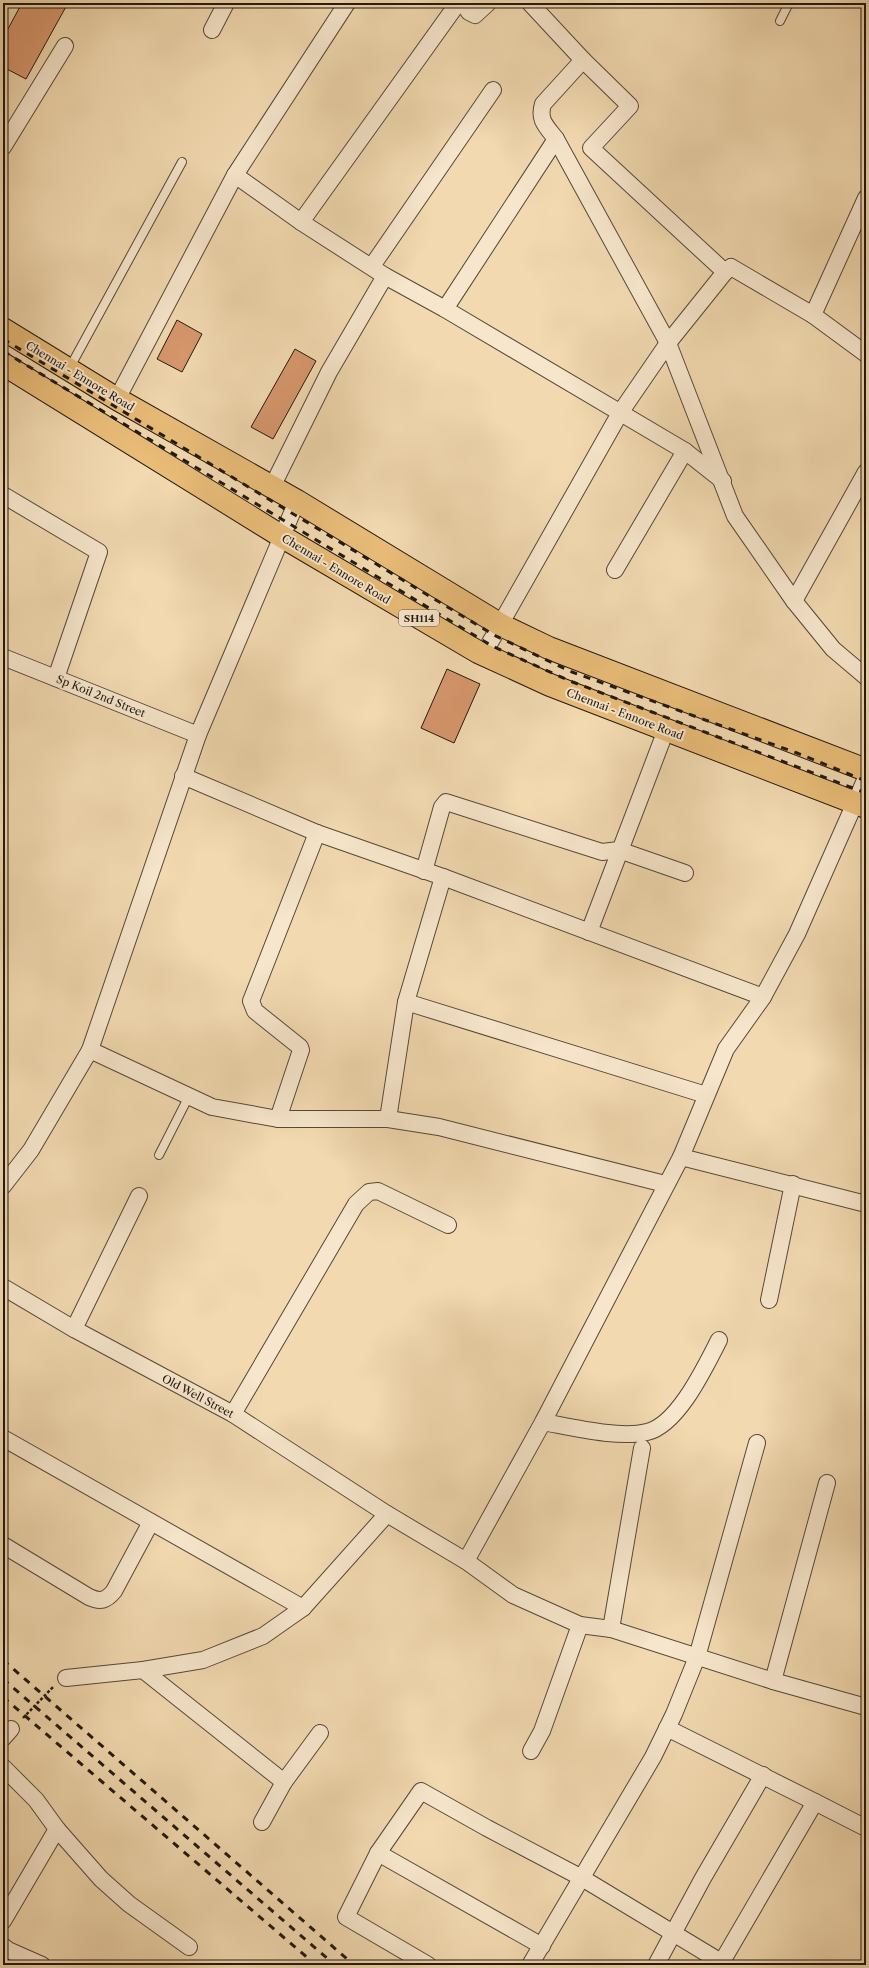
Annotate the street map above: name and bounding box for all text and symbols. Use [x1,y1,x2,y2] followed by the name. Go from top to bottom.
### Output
[23,338,137,414] street label: Chennai - Ennore Road
[279,531,393,607] street label: Chennai - Ennore Road
[399,610,439,626] road number: SH114
[54,672,148,720] street label: Sp Koil 2nd Street
[565,685,686,743] street label: Chennai - Ennore Road
[160,1371,236,1421] street label: Old Well Street

